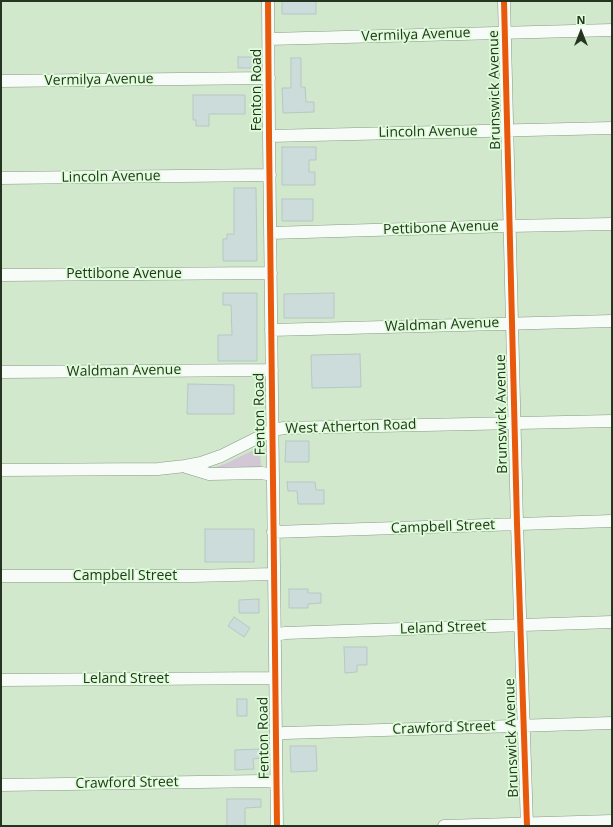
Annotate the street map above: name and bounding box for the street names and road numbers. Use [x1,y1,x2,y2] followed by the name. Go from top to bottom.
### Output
[361,25,471,45] street label: Vermilya Avenue
[486,30,504,150] street label: Brunswick Avenue
[249,49,265,131] street label: Fenton Road
[44,71,154,89] street label: Vermilya Avenue
[378,123,478,141] street label: Lincoln Avenue
[61,168,161,186] street label: Lincoln Avenue
[383,218,499,238] street label: Pettibone Avenue
[66,266,182,282] street label: Pettibone Avenue
[384,315,500,335] street label: Waldman Avenue
[493,354,511,474] street label: Brunswick Avenue
[67,362,181,380] street label: Waldman Avenue
[251,373,269,455] street label: Fenton Road
[285,416,417,438] street label: West Atherton Road
[391,517,495,537] street label: Campbell Street
[73,568,177,584] street label: Campbell Street
[400,618,486,638] street label: Leland Street
[83,671,169,687] street label: Leland Street
[502,678,522,798] street label: Brunswick Avenue
[255,697,273,779] street label: Fenton Road
[392,718,496,738] street label: Crawford Street
[75,774,179,792] street label: Crawford Street

